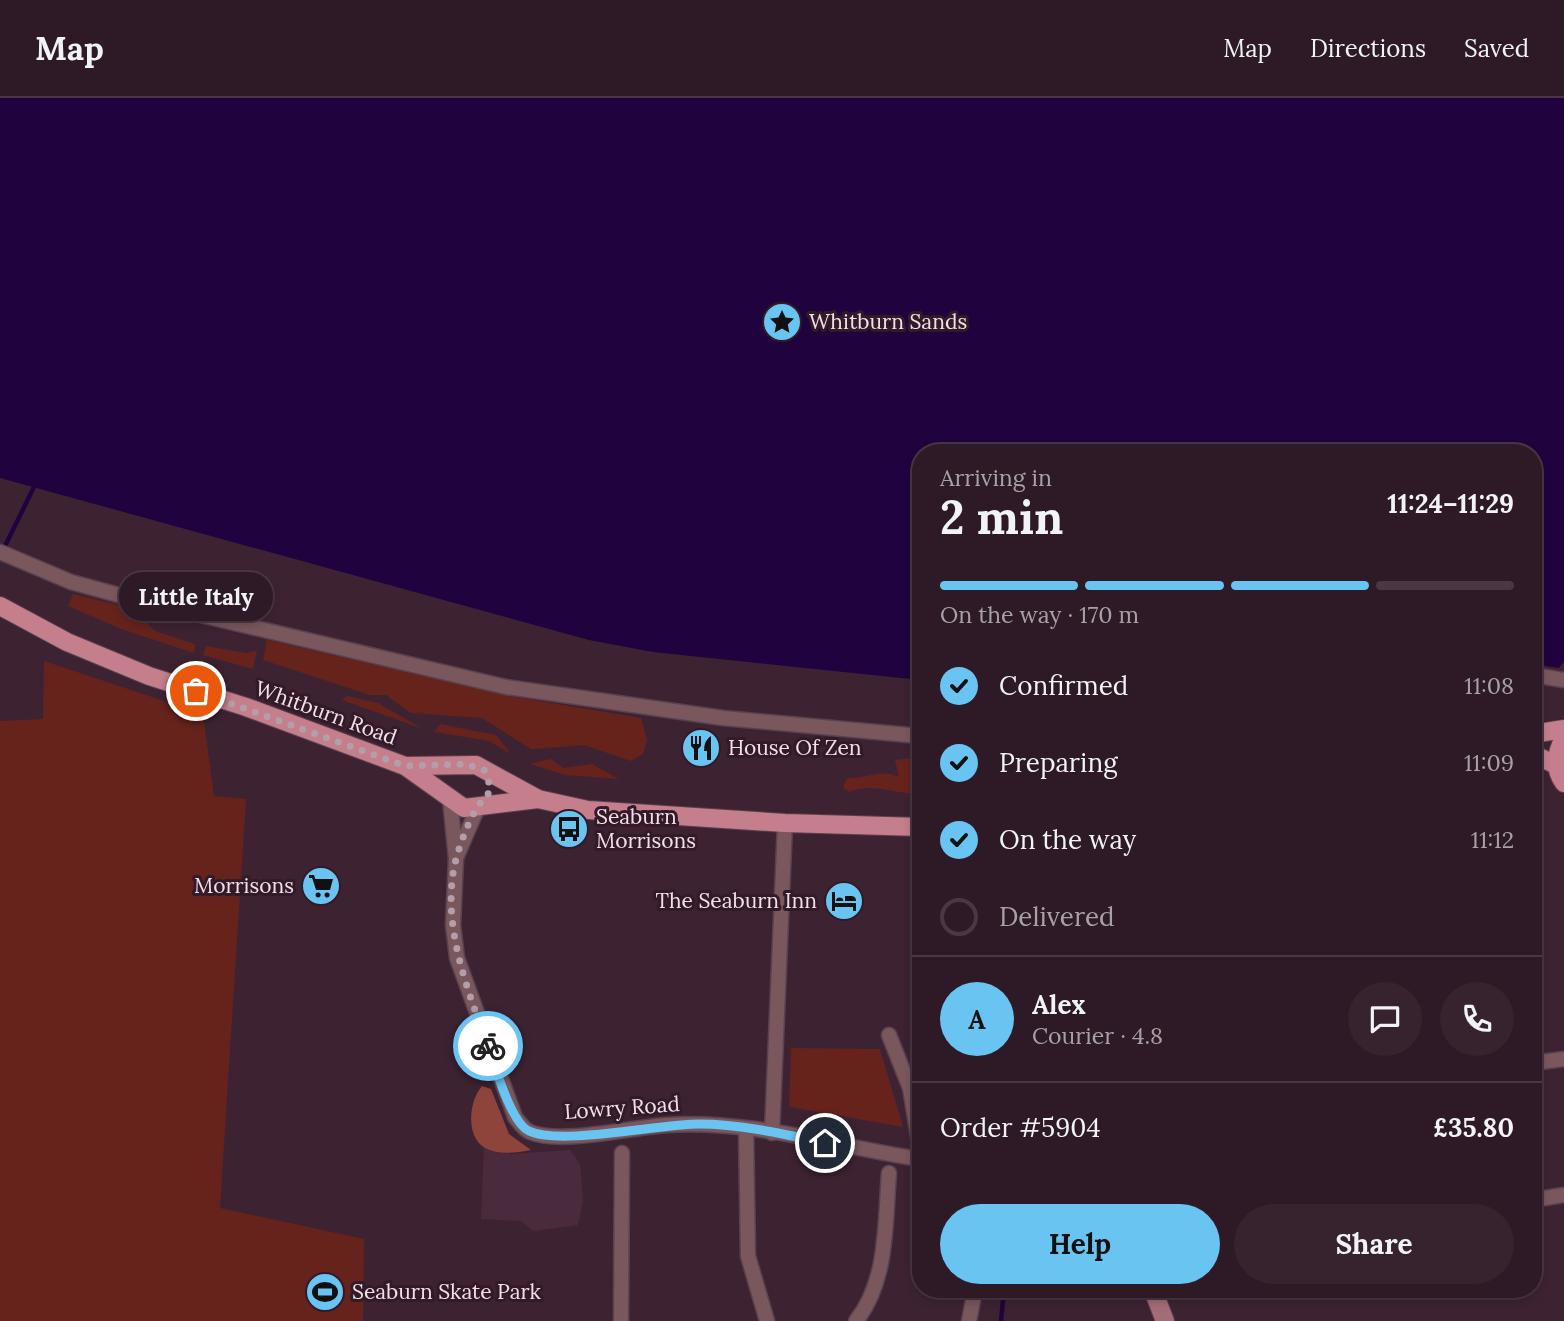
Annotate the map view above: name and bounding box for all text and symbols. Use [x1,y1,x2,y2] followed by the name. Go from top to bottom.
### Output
[35,27,104,69] text: Map
[1223,33,1272,64] text: Map
[1310,33,1426,64] text: Directions
[1464,33,1529,64] text: Saved
[761,301,803,343] place icon: Whitburn Sands
[809,308,967,335] place label: Whitburn Sands
[940,463,1052,492] text: Arriving in
[1387,487,1514,520] text: 11:24–11:29
[940,488,1063,547] text: 2 min
[119,572,273,621] callout: Little Italy
[138,582,254,611] text: Little Italy
[940,600,1139,629] text: On the way · 170 m
[166,661,226,721] pin
[940,667,978,705] icon: check
[999,669,1128,702] text: Confirmed
[1464,671,1514,700] text: 11:08
[177,672,215,710] icon: bag
[251,674,401,751] street label: Whitburn Road
[680,727,722,769] restaurant icon: House Of Zen
[728,734,862,761] place label: House Of Zen
[940,744,978,782] icon: check
[999,746,1118,779] text: Preparing
[1464,748,1514,777] text: 11:09
[596,803,696,854] place label: Seaburn Morrisons
[548,808,590,850] bus stop icon: Seaburn Morrisons
[940,821,978,859] icon: check
[999,823,1136,856] text: On the way
[1471,825,1514,854] text: 11:12
[300,865,342,907] supermarket icon: Morrisons
[194,872,294,899] place label: Morrisons
[823,880,865,922] hotel icon: The Seaburn Inn
[656,887,817,914] place label: The Seaburn Inn
[999,900,1115,933] text: Delivered
[1348,982,1422,1056] button: chat
[1440,982,1514,1056] button: phone
[1032,988,1086,1021] text: Alex
[968,1003,986,1036] text: A
[453,1011,523,1081] courier
[1032,1021,1163,1050] text: Courier · 4.8
[469,1027,507,1065] icon: bike
[563,1090,681,1125] street label: Lowry Road
[940,1111,1100,1144] text: Order #5904
[1433,1111,1514,1144] text: £35.80
[795,1113,855,1173] pin
[806,1124,844,1162] icon: home
[940,1204,1220,1284] button: Help
[1234,1204,1514,1284] button: Share
[304,1271,346,1313] sports icon: Seaburn Skate Park
[352,1278,542,1305] place label: Seaburn Skate Park

